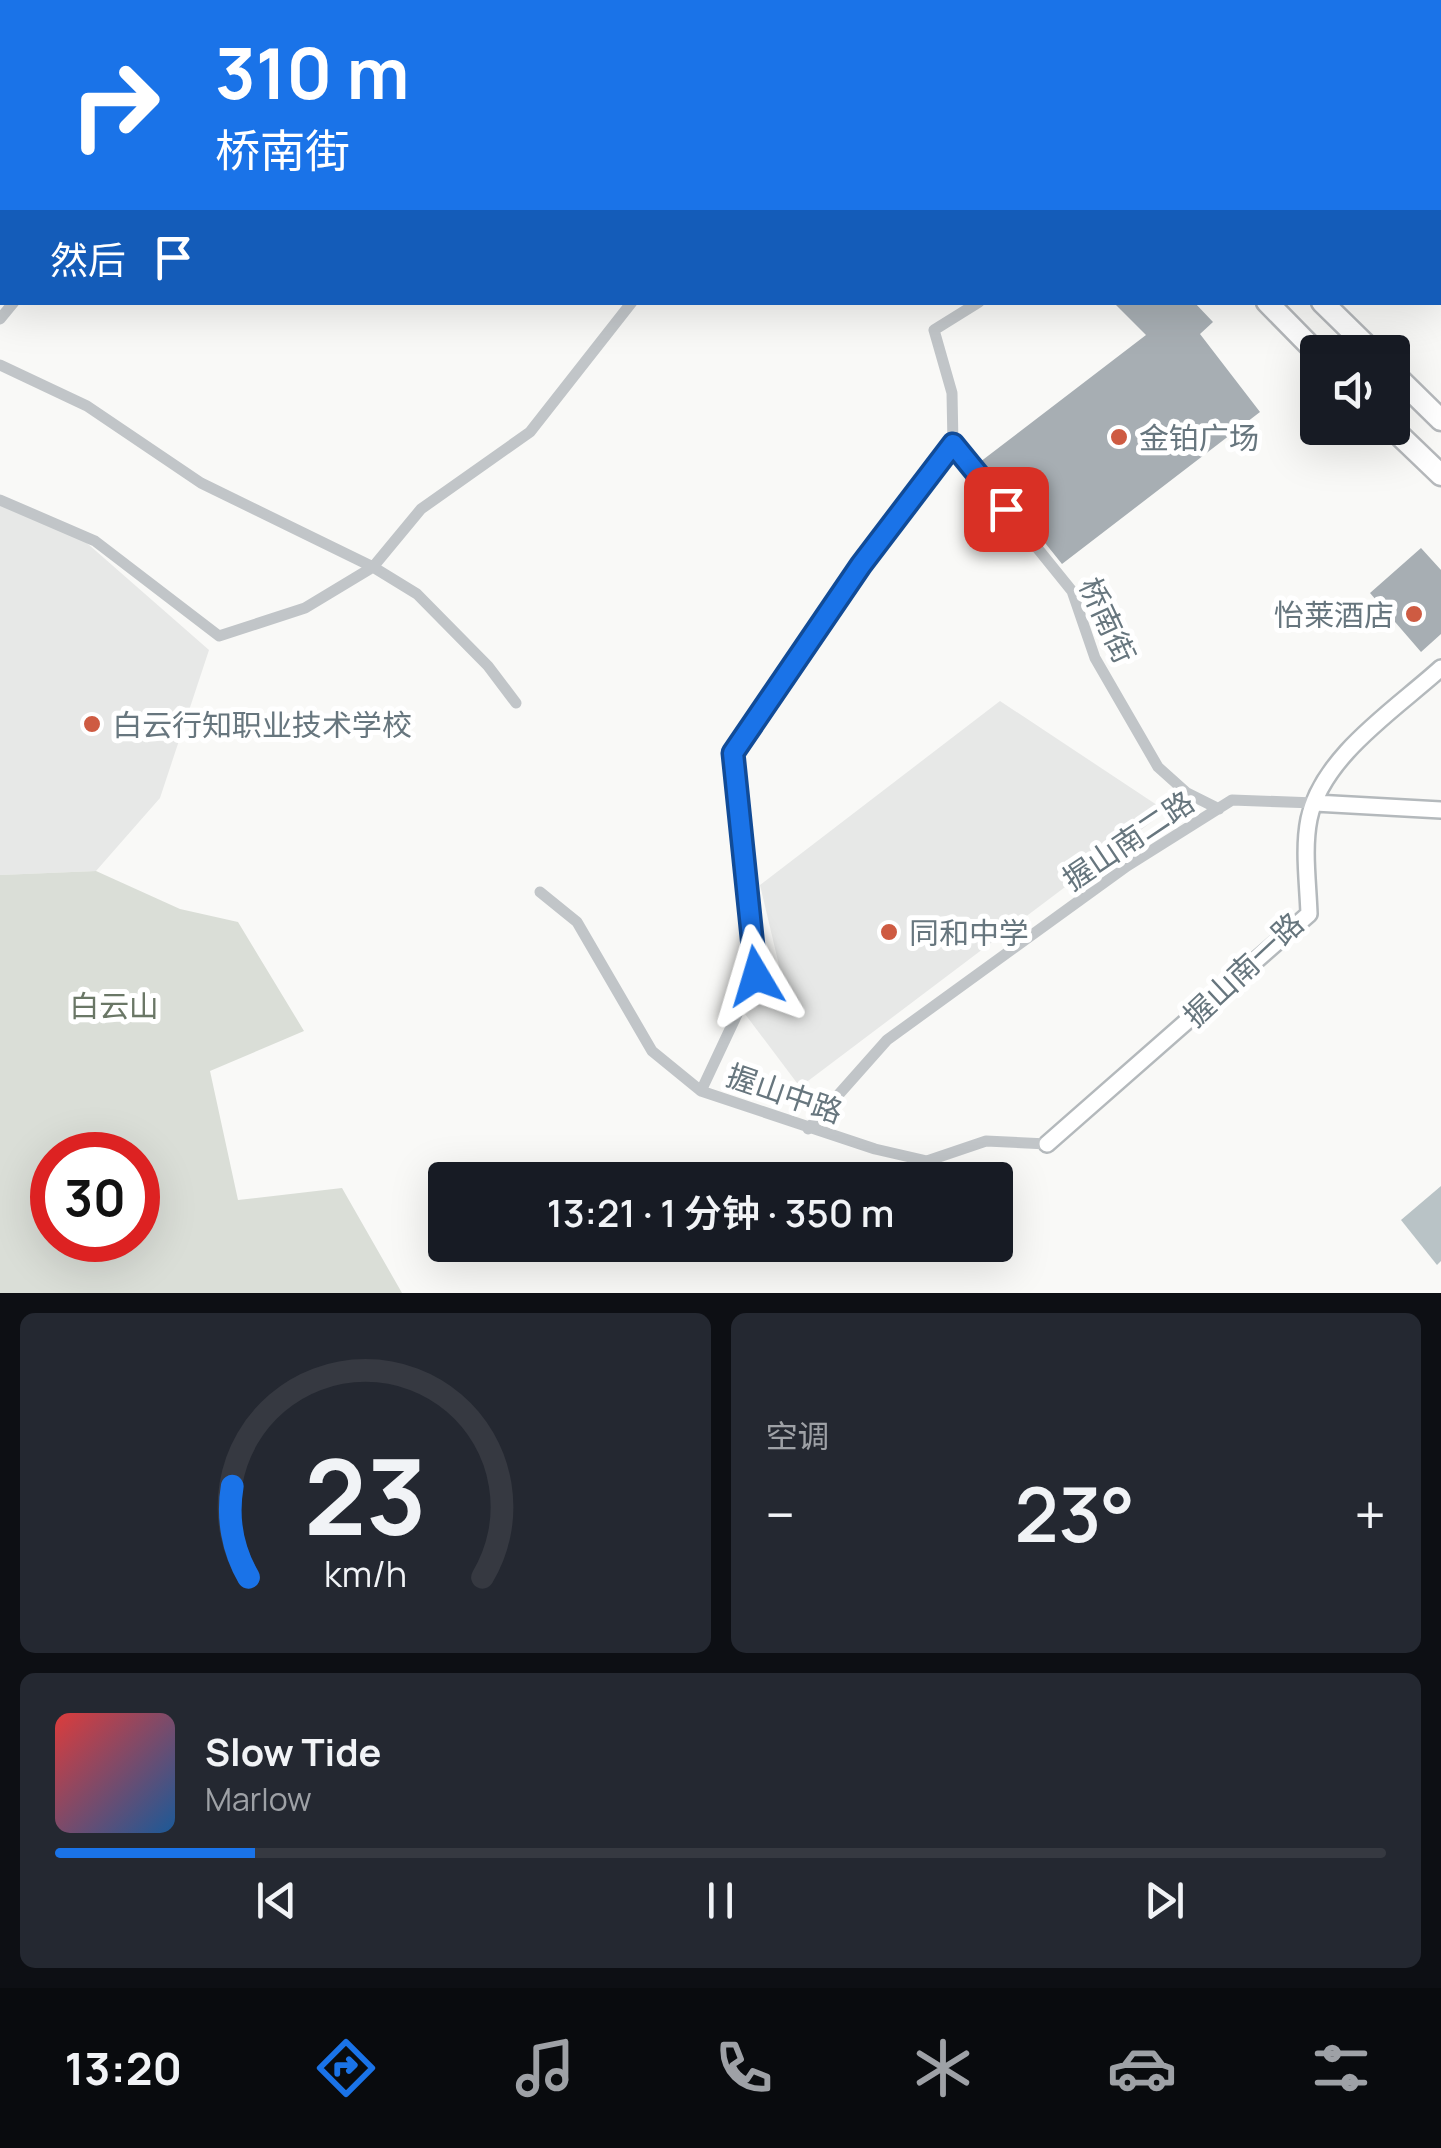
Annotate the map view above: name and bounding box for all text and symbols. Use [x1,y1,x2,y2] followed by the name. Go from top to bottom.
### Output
[215,24,409,120] text: 310 m
[50,40,180,170] icon: right
[215,119,350,181] text: 桥南街
[146,230,201,285] icon: arrive
[50,233,126,285] text: 然后
[1300,335,1410,445] map controls
[1300,335,1410,445] button: sound
[1139,417,1259,458] place label: 金铂广场
[1108,426,1130,448] marker: 金铂广场
[964,467,1049,552] pin
[979,482,1034,537] icon: arrive
[1070,571,1146,669] street label: 桥南街
[1274,594,1394,635] place label: 怡莱酒店
[1403,603,1425,625] marker: 怡莱酒店
[112,704,412,745] place label: 白云行知职业技术学校
[81,713,103,735] marker: 白云行知职业技术学校
[1054,781,1202,899] street label: 握山南二路
[1174,903,1312,1035] street label: 握山南一路
[909,912,1029,953] place label: 同和中学
[878,921,900,943] marker: 同和中学
[704,924,808,1028] position arrow
[69,985,159,1026] park label: 白云山
[722,1054,848,1132] street label: 握山中路
[30,1132,160,1262] speed limit sign: 30
[547,1186,894,1238] text: 13:21 · 1 分钟 · 350 m
[766,1414,830,1458] text: 空调
[304,1424,426,1566] text: 23
[1014,1462,1135,1565] text: 23°
[766,1476,795,1552] text: −
[1354,1476,1386,1552] text: +
[324,1549,407,1598] text: km/h
[205,1725,382,1777] text: Slow Tide
[205,1777,312,1821] text: Marlow
[249,1873,304,1928] icon: previous
[693,1873,748,1928] icon: pause
[1137,1873,1192,1928] icon: next
[311,2033,381,2103] icon: directions
[510,2033,580,2103] icon: music
[709,2033,779,2103] icon: phone
[908,2033,978,2103] icon: climate
[1107,2033,1177,2103] icon: car
[1306,2033,1376,2103] icon: filters
[65,2037,182,2099] text: 13:20

